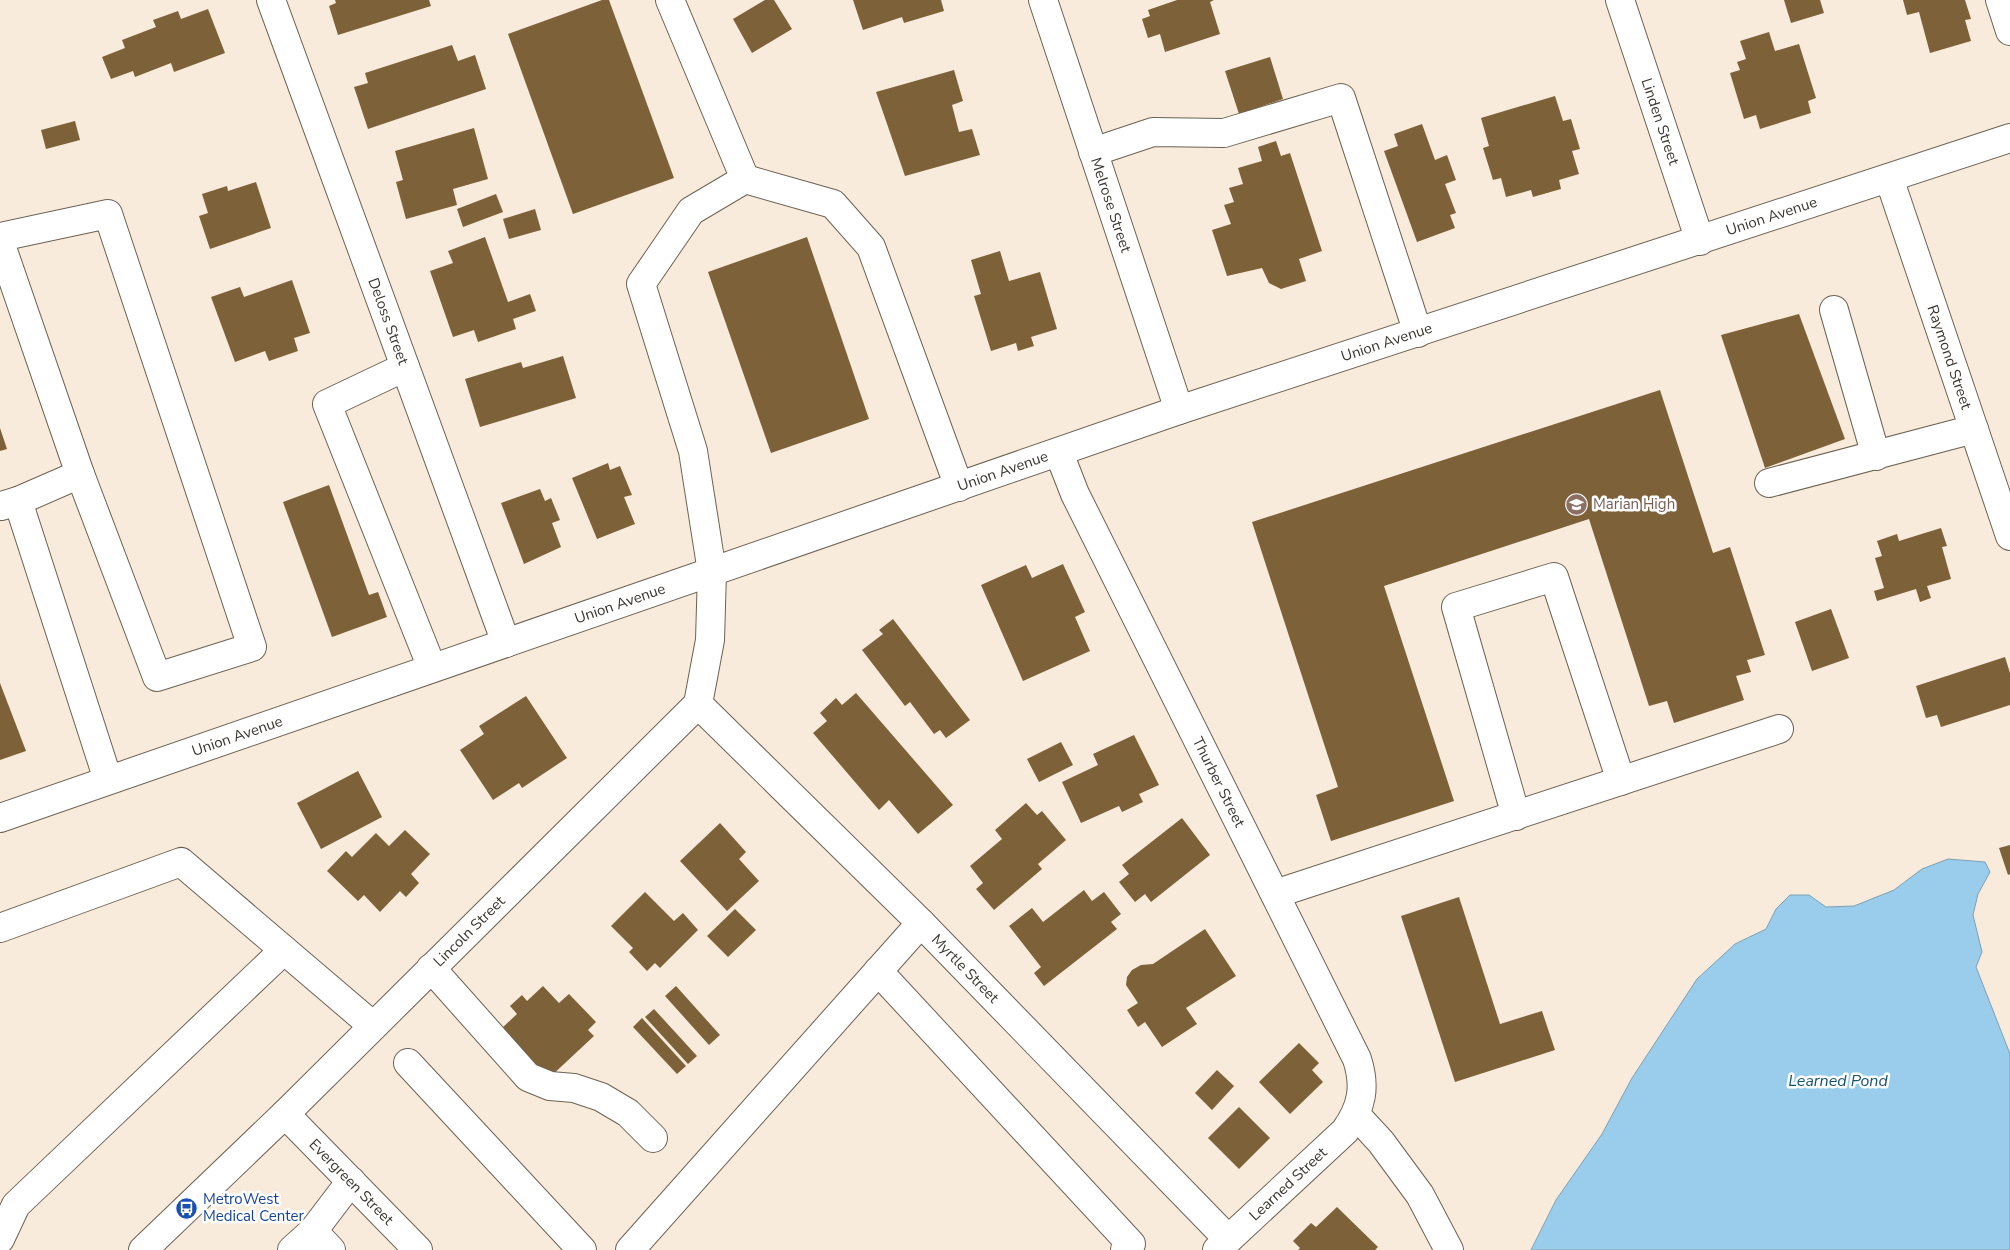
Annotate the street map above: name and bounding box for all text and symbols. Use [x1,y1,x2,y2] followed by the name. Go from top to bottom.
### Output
[1637,75,1684,168] street label: Linden Street
[1086,155,1136,256] street label: Melrose Street
[1723,192,1820,240] street label: Union Avenue
[363,275,414,368] street label: Deloss Street
[1923,302,1977,413] street label: Raymond Street
[1338,318,1435,366] street label: Union Avenue
[955,446,1051,496] street label: Union Avenue
[1565,492,1589,516] school or university icon: Marian High
[1593,494,1675,514] place label: Marian High
[572,579,668,628] street label: Union Avenue
[189,711,285,761] street label: Union Avenue
[1188,734,1250,831] street label: Thurber Street
[429,891,510,971] street label: Lincoln Street
[927,930,1004,1008] street label: Myrtle Street
[1788,1070,1888,1092] water label: Learned Pond
[305,1135,399,1230] street label: Evergreen Street
[1245,1142,1332,1225] street label: Learned Street
[203,1189,304,1226] place label: MetroWest Medical Center
[175,1196,199,1220] bus stop icon: MetroWest Medical Center

